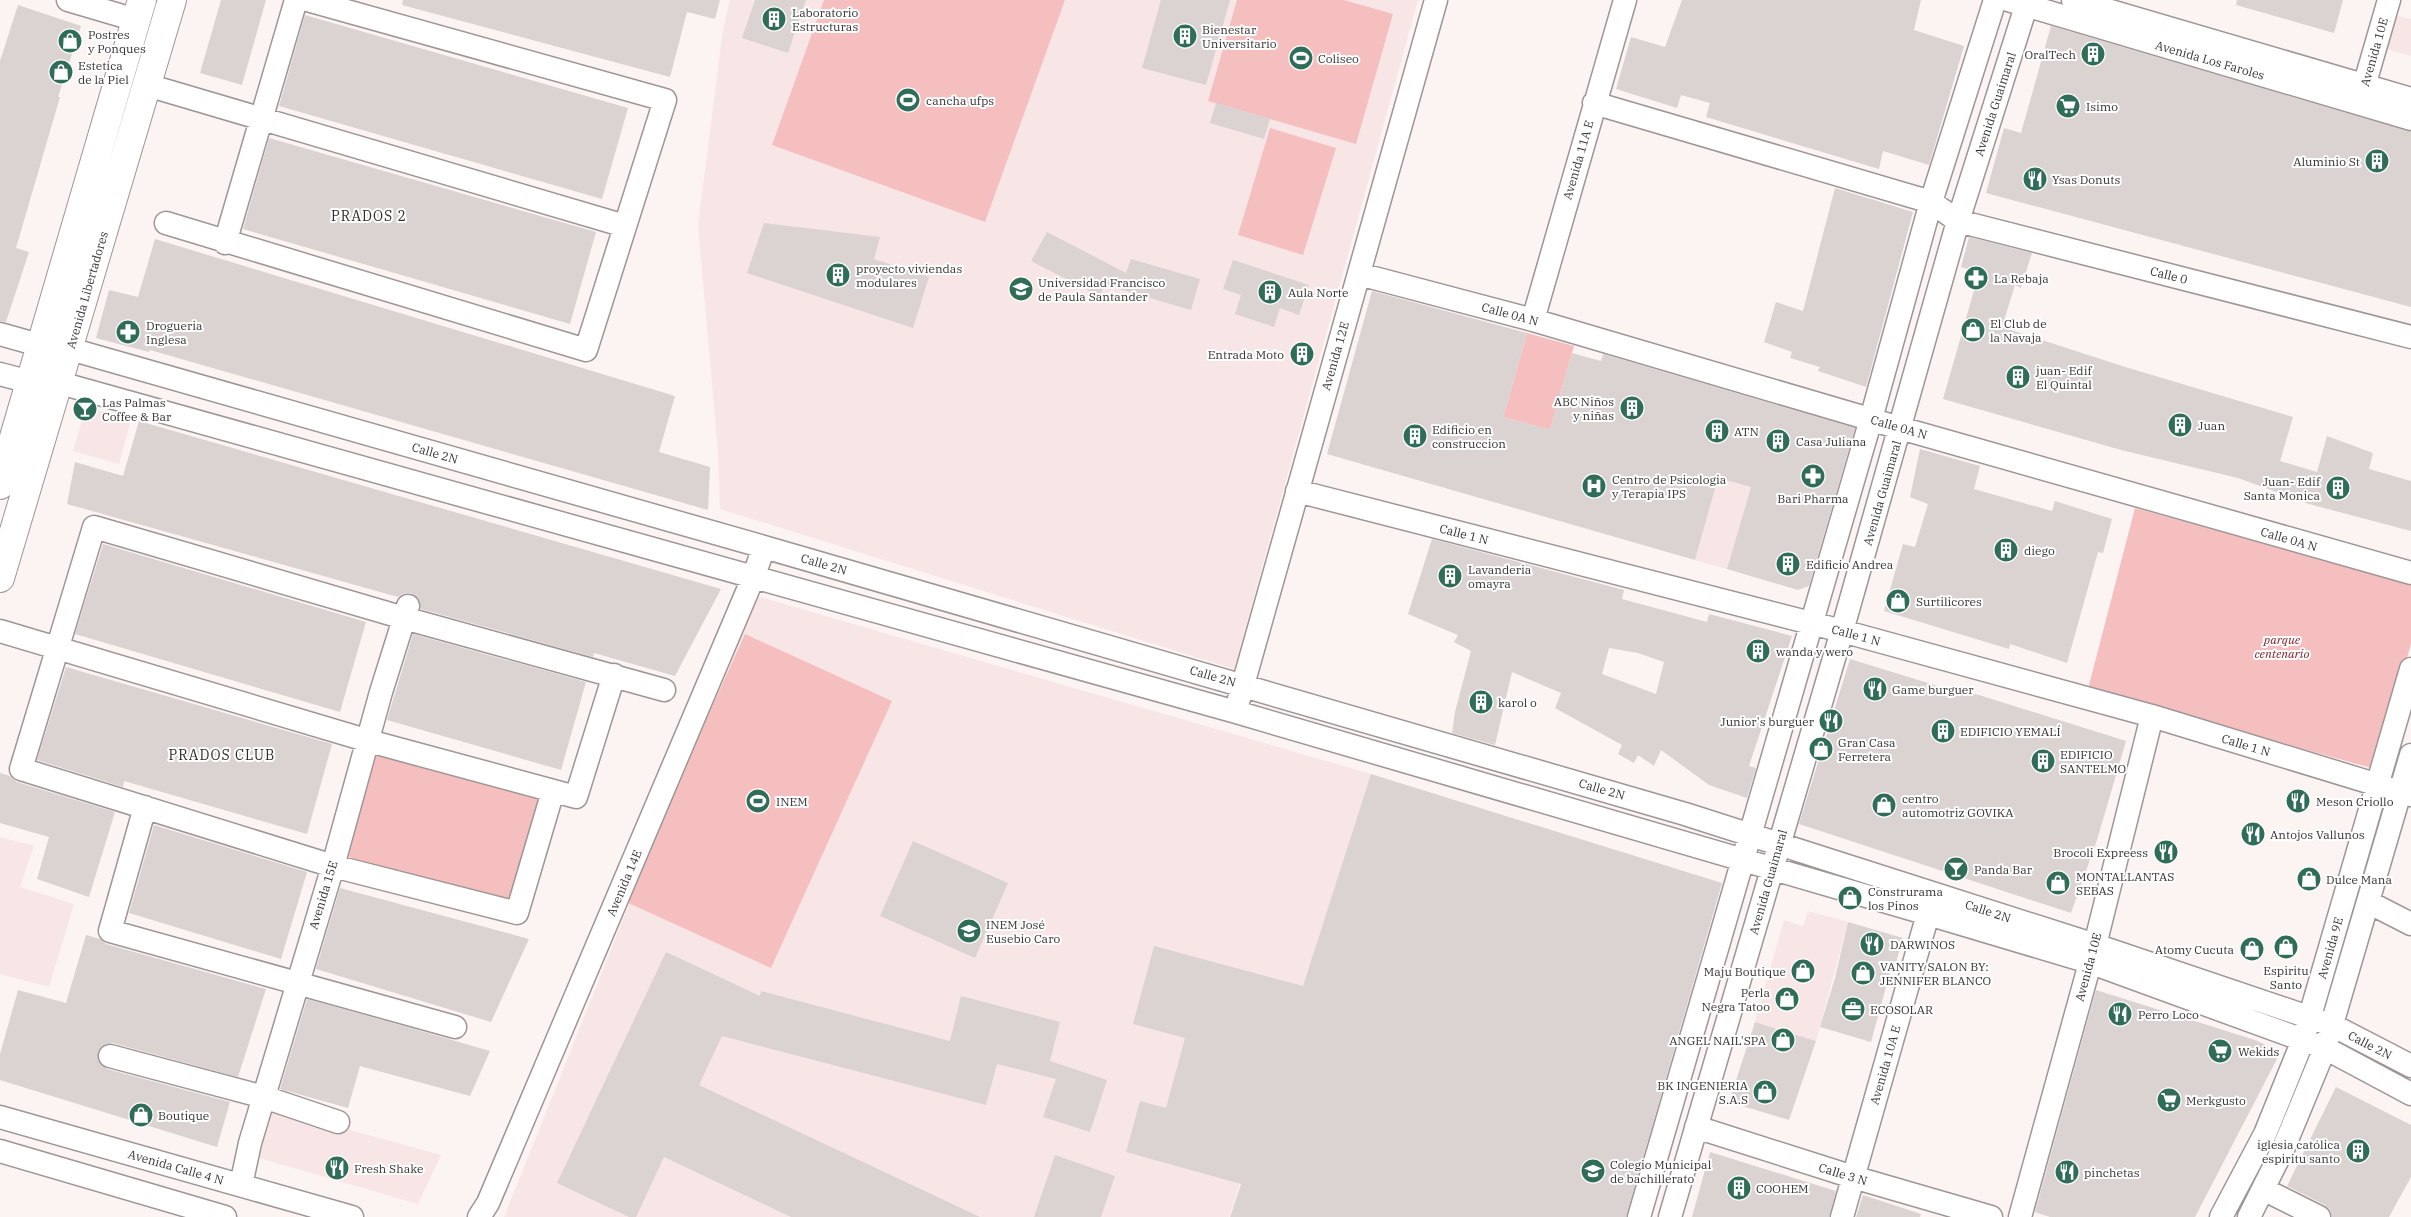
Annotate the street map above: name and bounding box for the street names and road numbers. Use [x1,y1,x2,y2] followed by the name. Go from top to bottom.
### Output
[2357,16,2391,88] street label: Avenida 10E
[2154,37,2266,83] street label: Avenida Los Faroles
[1971,50,2019,158] street label: Avenida Guaimaral
[1560,119,1596,201] street label: Avenida 11A E
[63,230,111,350] street label: Avenida Libertadores
[2149,263,2189,287] street label: Calle 0
[1480,299,1540,329] street label: Calle 0A N
[1318,320,1352,392] street label: Avenida 12E
[1869,412,1929,442] street label: Calle 0A N
[1860,438,1904,547] street label: Avenida Guaimaral
[410,439,460,467] street label: Calle 2N
[1438,521,1490,547] street label: Calle 1 N
[2259,524,2319,554] street label: Calle 0A N
[799,550,849,578] street label: Calle 2N
[1830,621,1882,649] street label: Calle 1 N
[1188,662,1238,690] street label: Calle 2N
[2220,731,2272,759] street label: Calle 1 N
[1577,775,1627,803] street label: Calle 2N
[1746,827,1790,936] street label: Avenida Guaimaral
[603,847,645,919] street label: Avenida 14E
[305,859,341,931] street label: Avenida 15E
[1963,897,2013,925] street label: Calle 2N
[2314,915,2346,981] street label: Avenida 9E
[2072,931,2104,1003] street label: Avenida 10E
[1867,1024,1903,1106] street label: Avenida 10A E
[2346,1028,2394,1062] street label: Calle 2N
[126,1146,226,1188] street label: Avenida Calle 4 N
[1817,1160,1869,1188] street label: Calle 3 N

